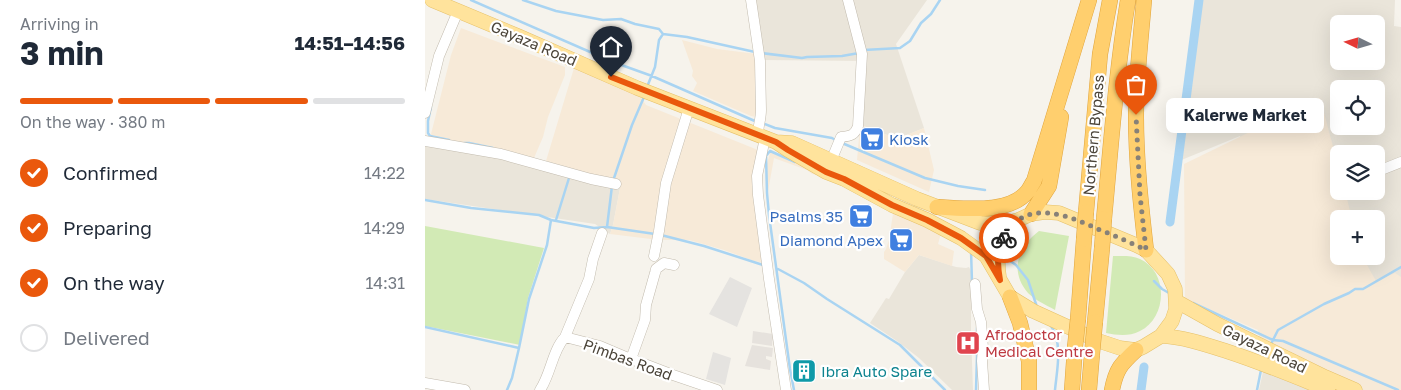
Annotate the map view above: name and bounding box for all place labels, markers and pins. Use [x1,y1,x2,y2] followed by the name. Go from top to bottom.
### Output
[590,26,632,77] pin
[1115,64,1157,115] pin
[1166,98,1323,132] callout: Kalerwe Market
[859,126,885,152] supermarket icon: Kiosk
[889,130,929,148] place label: Kiosk
[848,203,874,229] supermarket icon: Psalms 35
[769,207,843,225] place label: Psalms 35
[888,227,914,253] supermarket icon: Diamond Apex
[780,231,883,249] place label: Diamond Apex
[985,325,1094,360] place label: Afrodoctor Medical Centre
[955,330,981,356] hospital icon: Afrodoctor Medical Centre
[791,358,817,384] building icon: Ibra Auto Spare
[821,362,932,380] place label: Ibra Auto Spare

